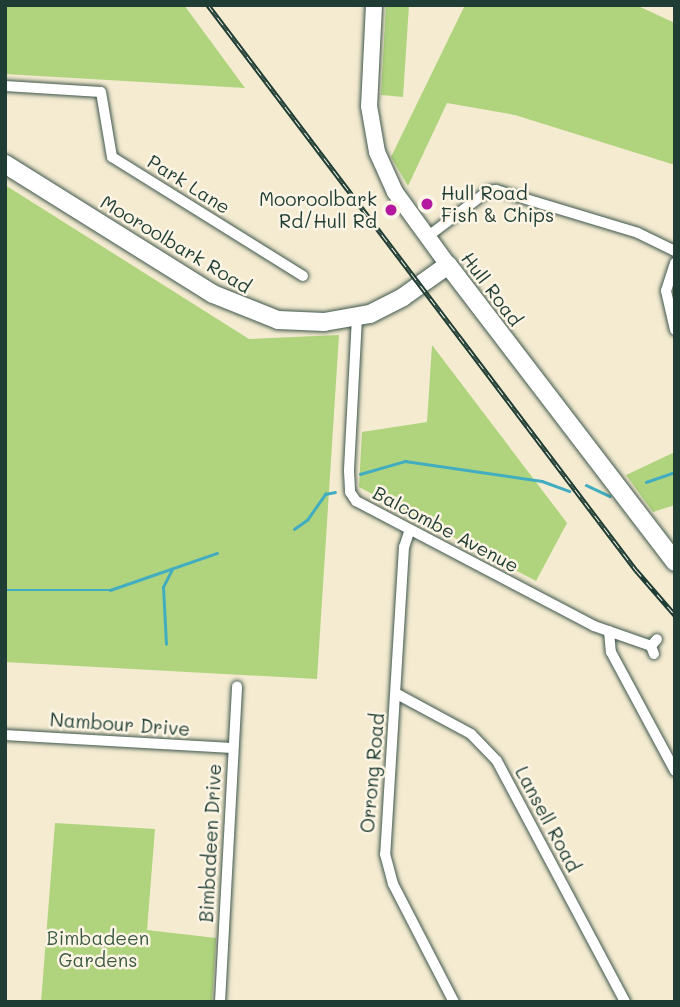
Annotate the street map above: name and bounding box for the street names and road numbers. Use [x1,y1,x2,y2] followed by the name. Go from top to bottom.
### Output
[143,150,235,218] street label: Park Lane
[97,190,255,298] street label: Mooroolbark Road
[457,247,527,331] street label: Hull Road
[369,481,523,577] street label: Balcombe Avenue
[49,708,191,740] street label: Nambour Drive
[355,712,389,834] street label: Orrong Road
[511,762,585,876] street label: Lansell Road
[194,763,226,923] street label: Bimbadeen Drive

